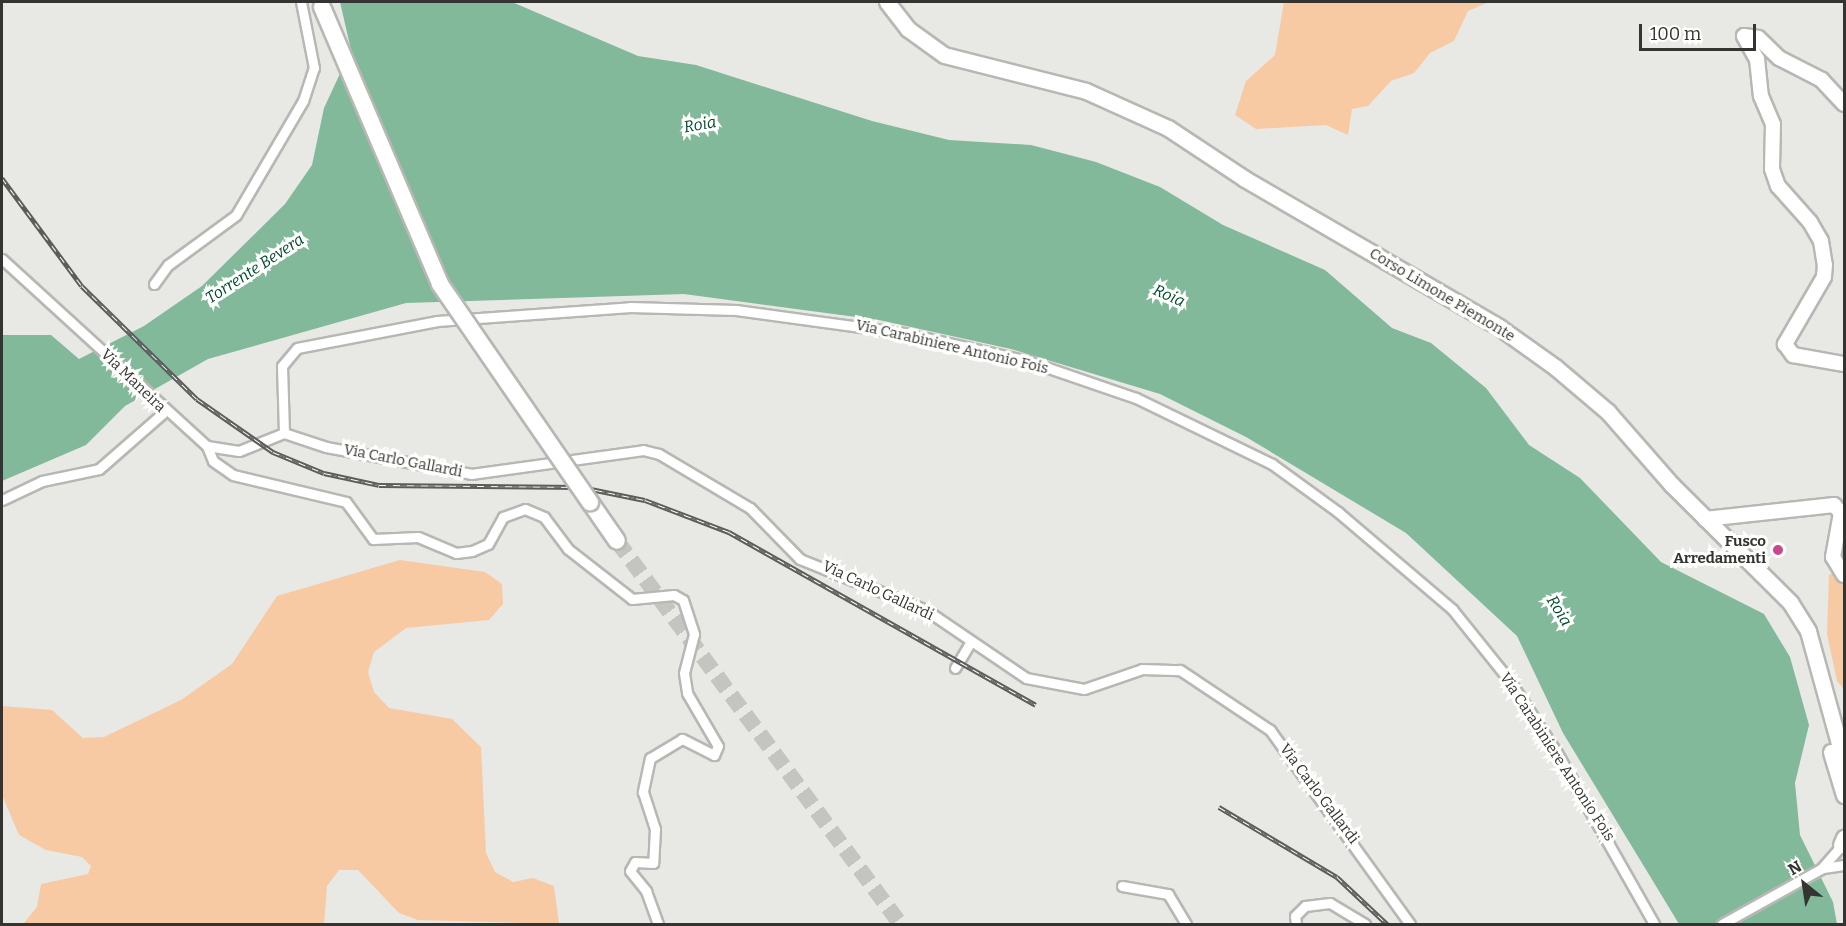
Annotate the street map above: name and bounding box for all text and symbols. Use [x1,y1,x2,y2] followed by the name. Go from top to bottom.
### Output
[1642,12,1759,50] scale bar
[1650,23,1701,45] text: 100 m
[682,113,718,137] water label: Roia
[202,230,308,308] water label: Torrente Bevera
[1366,244,1518,346] street label: Corso Limone Piemonte
[1150,281,1188,311] water label: Roia
[854,316,1050,378] street label: Via Carabiniere Antonio Fois
[97,346,169,416] street label: Via Maneira
[342,441,464,481] street label: Via Carlo Gallardi
[1673,532,1766,567] place label: Fusco Arredamenti
[1771,543,1785,557] marker: Fusco Arredamenti
[820,557,936,625] street label: Via Carlo Gallardi
[1542,592,1576,630] water label: Roia
[1496,669,1618,845] street label: Via Carabiniere Antonio Fois
[1276,740,1362,848] street label: Via Carlo Gallardi
[1774,854,1834,914] north arrow
[1785,857,1805,879] text: N

